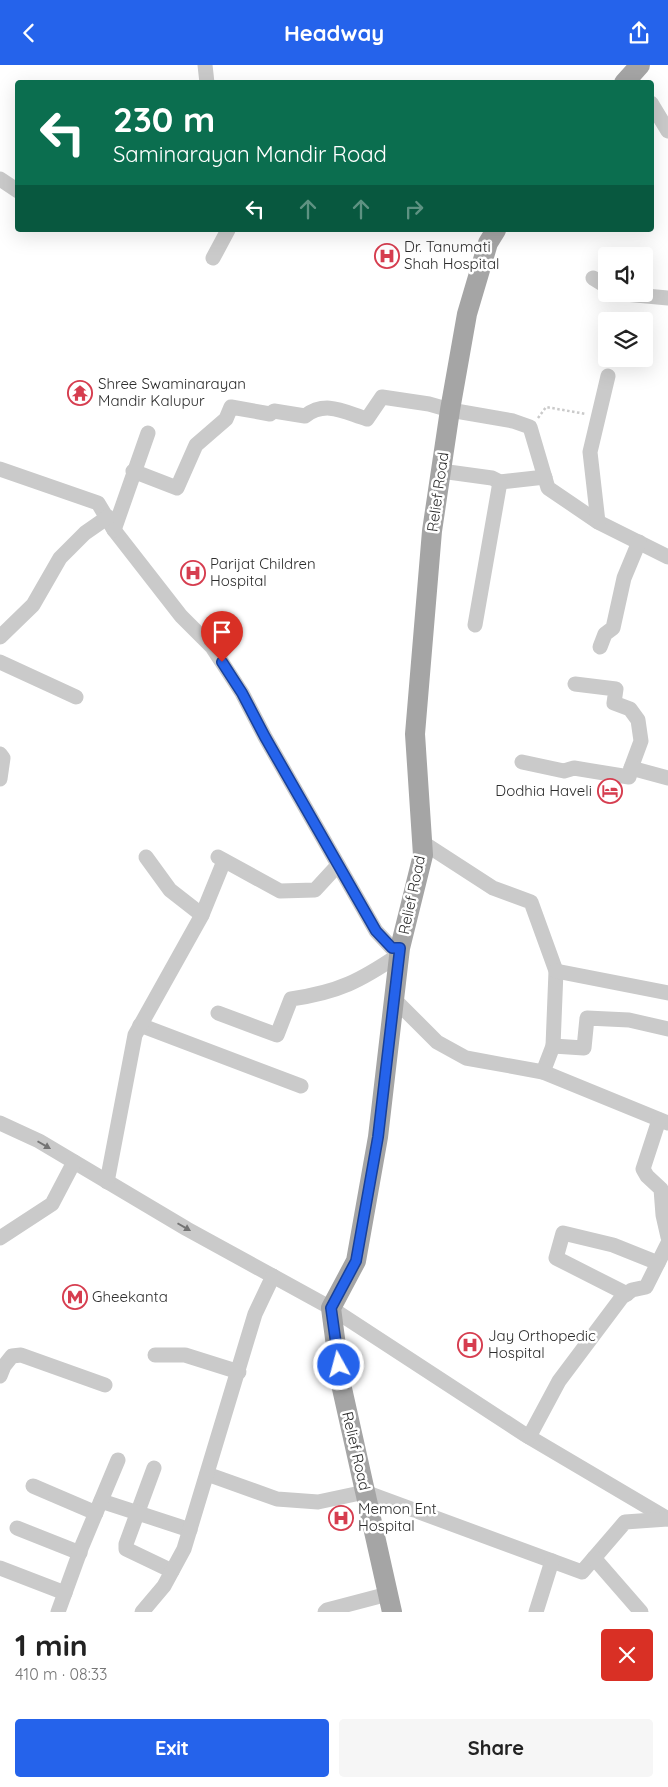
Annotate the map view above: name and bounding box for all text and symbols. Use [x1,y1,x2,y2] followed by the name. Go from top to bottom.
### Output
[15,19,43,47] icon: back
[284,19,384,47] text: Headway
[625,19,653,47] icon: share
[113,97,215,141] text: 230 m
[30,100,95,165] icon: left
[113,140,387,168] text: Saminarayan Mandir Road
[241,195,269,223] icon: left
[294,195,322,223] icon: ahead
[347,195,375,223] icon: ahead
[400,195,428,223] icon: right
[404,237,499,273] place label: Dr. Tanumati Shah Hospital
[374,243,400,269] hospital icon: Dr. Tanumati Shah Hospital
[598,247,653,367] map controls
[598,247,653,302] button: sound
[598,312,653,367] button: layers
[98,374,246,410] place label: Shree Swaminarayan Mandir Kalupur
[67,380,93,406] temple icon: Shree Swaminarayan Mandir Kalupur
[423,451,452,533] street label: Relief Road
[210,554,316,590] place label: Parijat Children Hospital
[180,560,206,586] hospital icon: Parijat Children Hospital
[201,611,243,662] pin
[208,618,236,646] icon: arrive
[597,778,623,804] hotel icon: Dodhia Haveli
[495,781,592,800] place label: Dodhia Haveli
[394,854,429,936] street label: Relief Road
[37,1140,50,1149] one-way arrow
[177,1223,190,1232] one-way arrow
[62,1284,88,1310] metro station icon: Gheekanta
[92,1287,168,1306] place label: Gheekanta
[488,1326,596,1362] place label: Jay Orthopedic Hospital
[457,1332,483,1358] hospital icon: Jay Orthopedic Hospital
[312,1338,364,1390] position arrow
[338,1410,375,1492] street label: Relief Road
[358,1499,437,1535] place label: Memon Ent Hospital
[328,1505,354,1531] hospital icon: Memon Ent Hospital
[15,1626,88,1664] text: 1 min
[601,1629,653,1681] button: close
[15,1664,108,1684] text: 410 m · 08:33
[15,1719,329,1777] button: Exit
[339,1719,653,1777] button: Share

